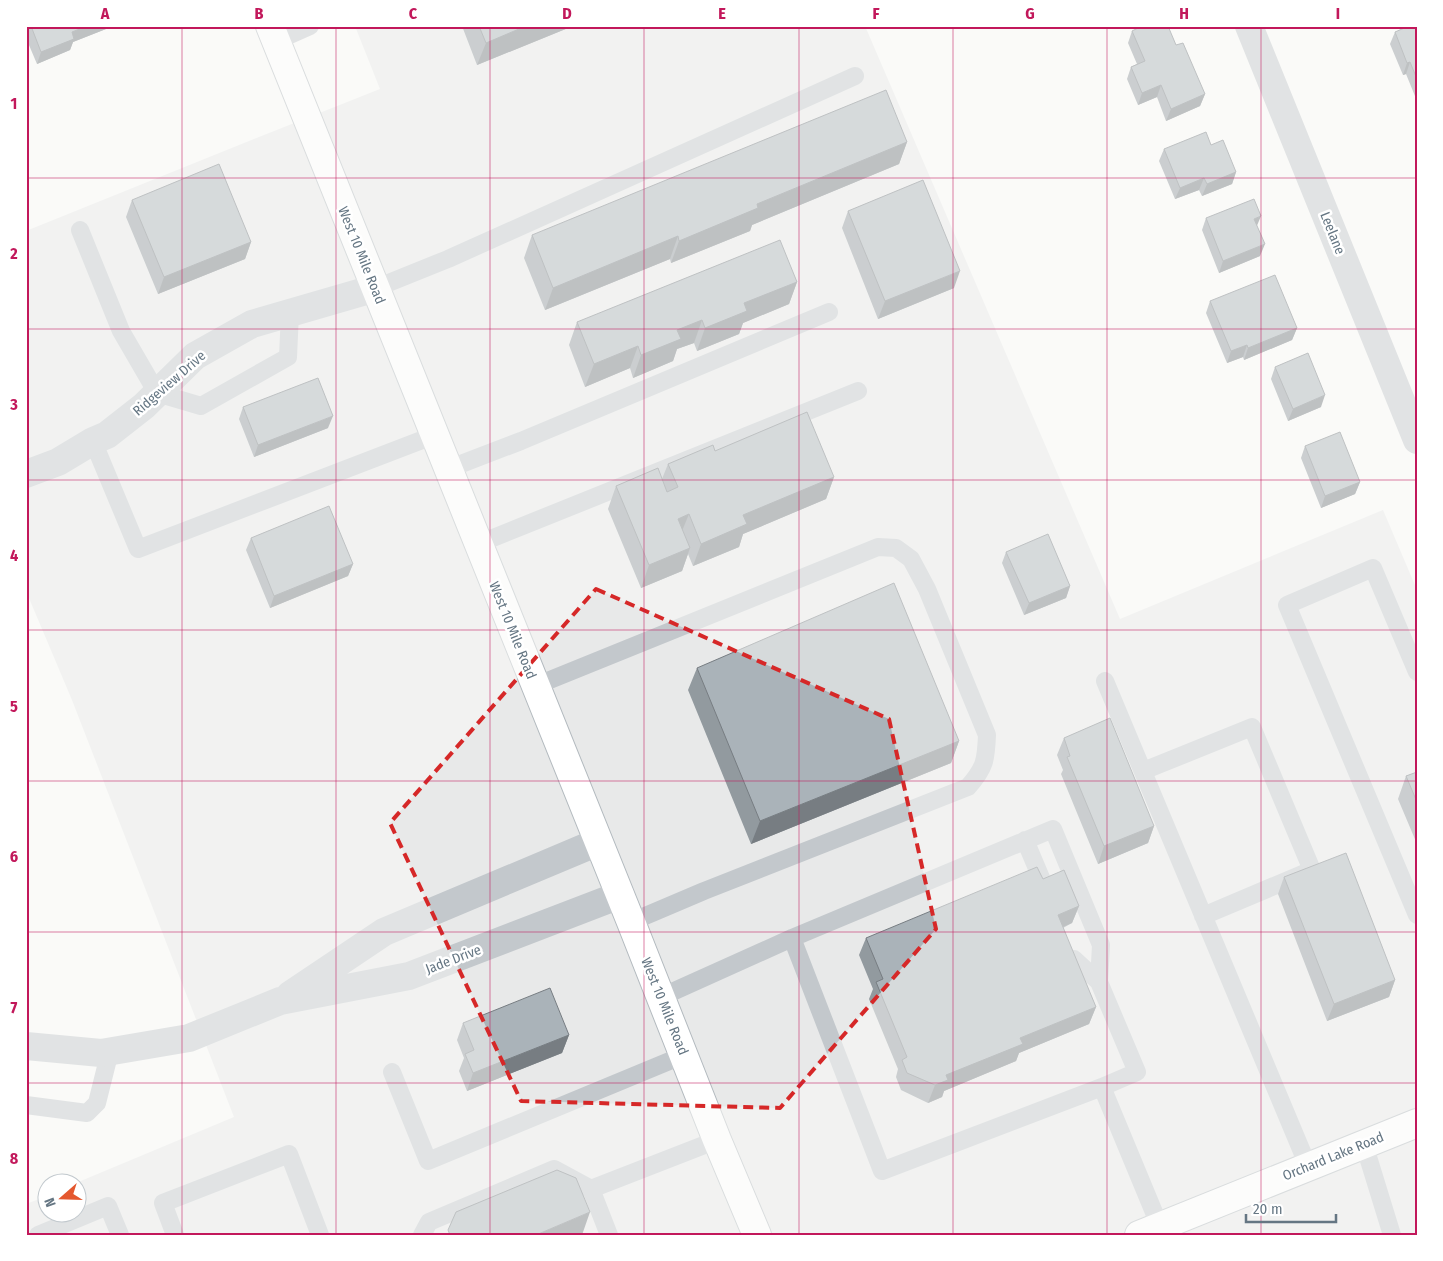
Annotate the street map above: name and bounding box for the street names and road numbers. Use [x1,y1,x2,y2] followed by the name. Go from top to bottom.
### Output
[334,204,389,306] street label: West 10 Mile Road
[1316,209,1349,257] street label: Leelane
[130,347,209,420] street label: Ridgeview Drive
[485,579,540,681] street label: West 10 Mile Road
[423,941,483,978] street label: Jade Drive
[637,955,692,1057] street label: West 10 Mile Road
[1280,1128,1386,1184] street label: Orchard Lake Road

